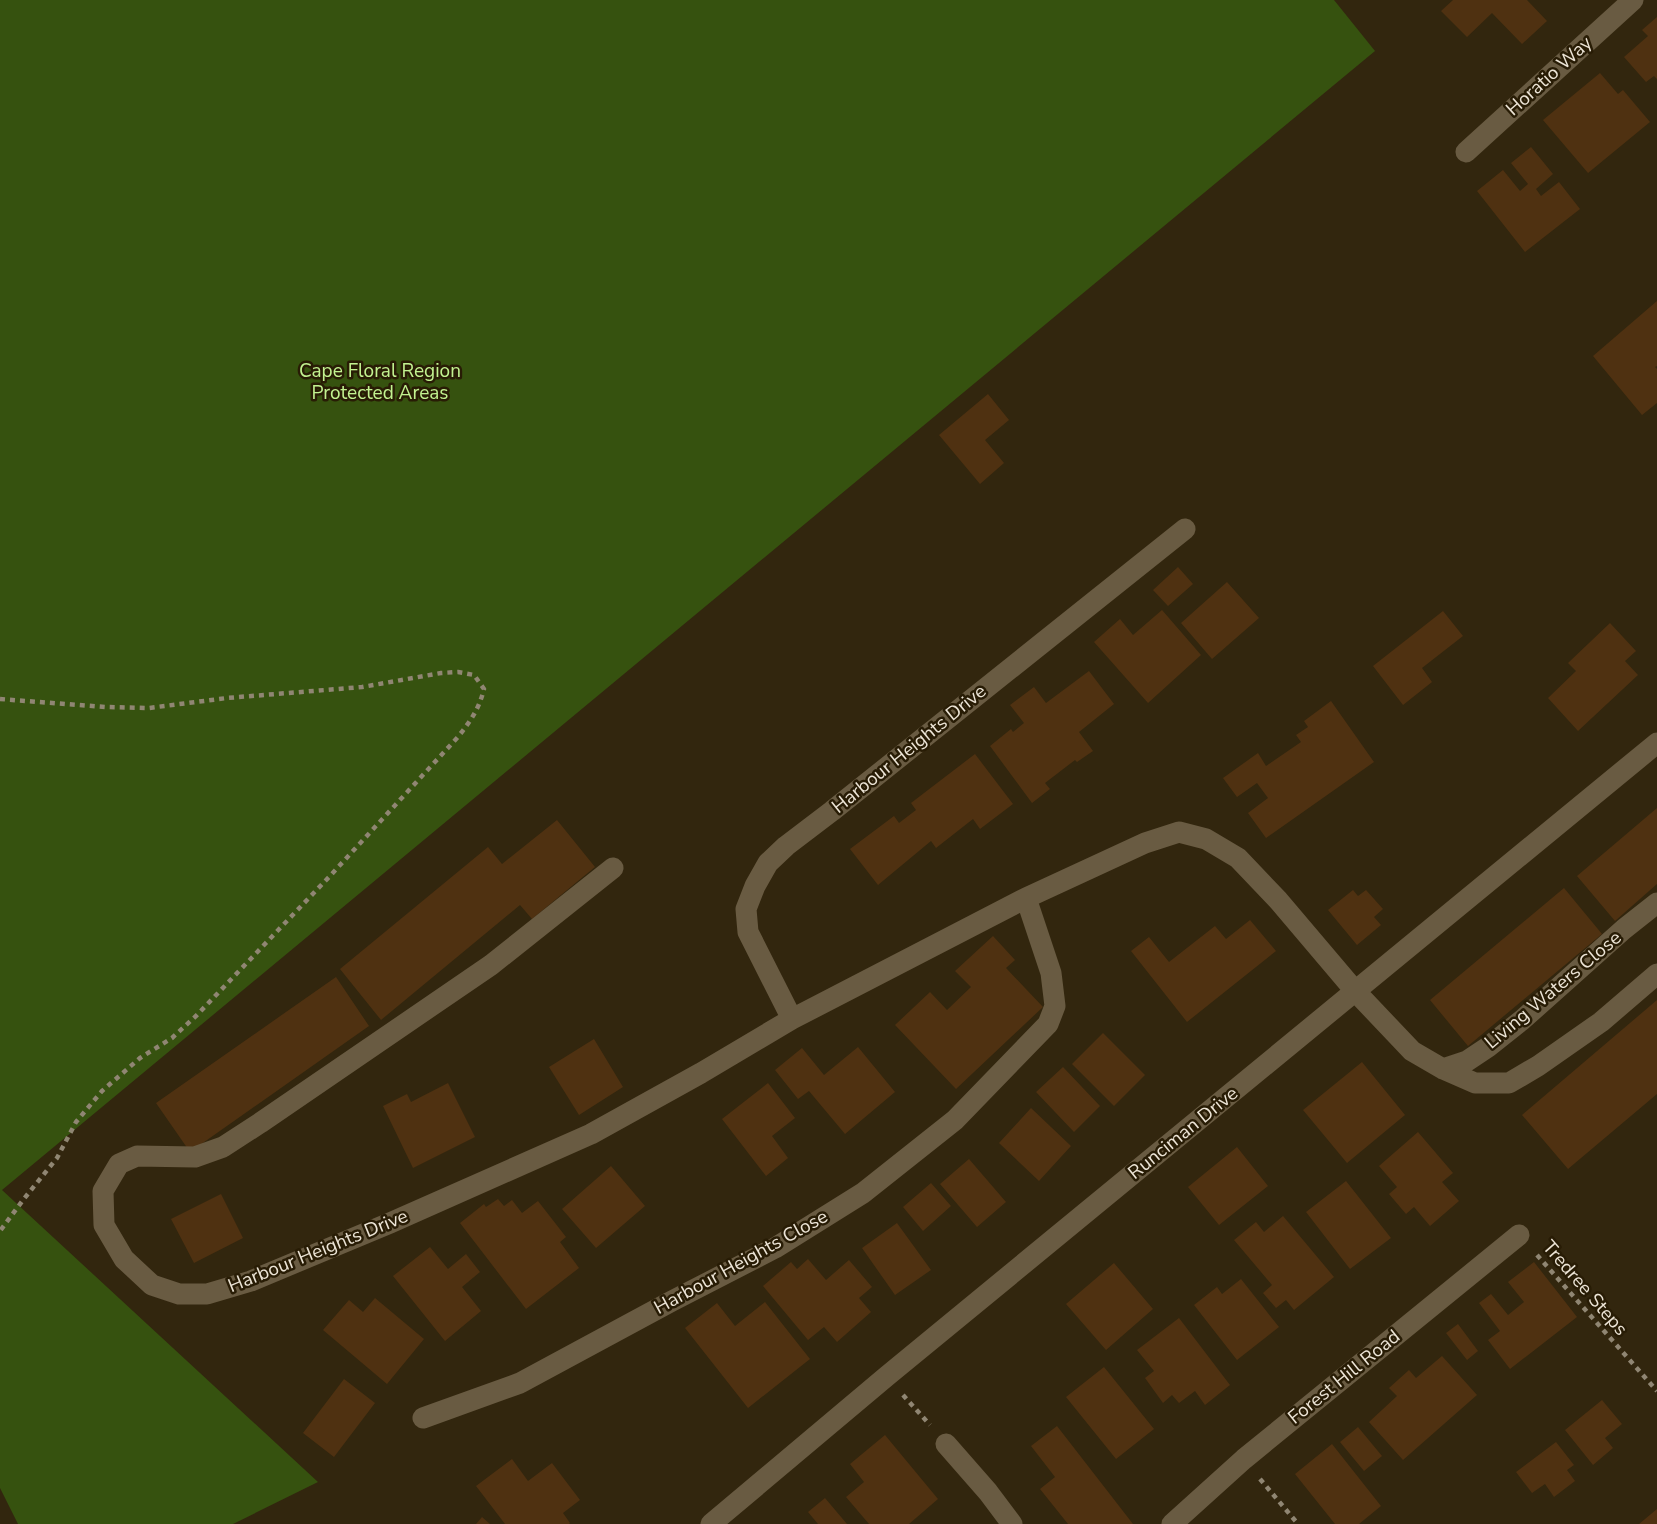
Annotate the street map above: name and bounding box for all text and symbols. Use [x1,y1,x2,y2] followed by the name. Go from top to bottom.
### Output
[1500,30,1598,122] street label: Horatio Way
[299,358,461,406] park label: Cape Floral Region Protected Areas
[826,678,992,820] street label: Harbour Heights Drive
[1479,925,1627,1055] street label: Living Waters Close
[1123,1081,1243,1185] street label: Runciman Drive
[224,1203,412,1299] street label: Harbour Heights Drive
[649,1203,833,1321] street label: Harbour Heights Close
[1536,1235,1634,1341] street label: Tredree Steps
[1283,1324,1405,1430] street label: Forest Hill Road

